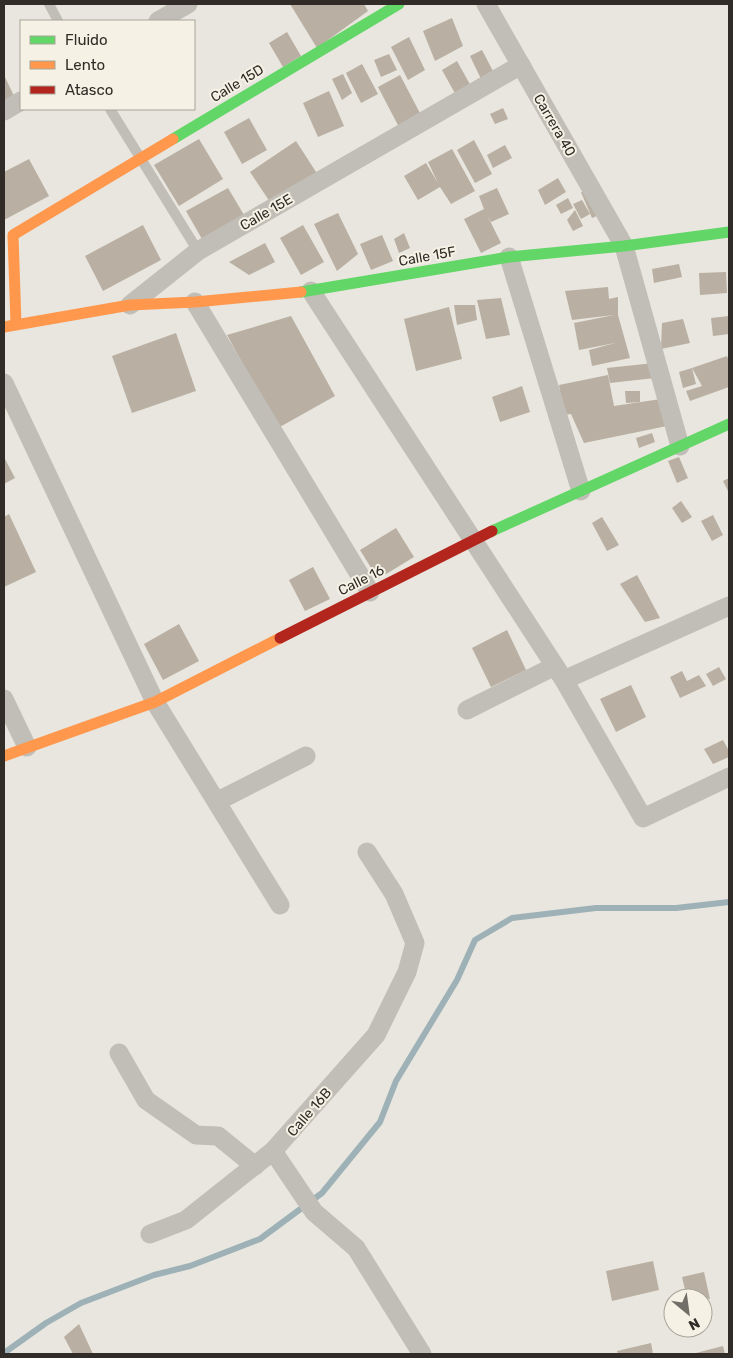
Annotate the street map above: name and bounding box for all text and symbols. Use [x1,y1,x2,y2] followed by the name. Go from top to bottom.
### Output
[20,20,195,110] legend
[65,31,108,49] text: Fluido
[65,56,105,74] text: Lento
[208,61,267,106] street label: Calle 15D
[65,81,113,99] text: Atasco
[530,91,579,160] street label: Carrera 40
[237,191,296,234] street label: Calle 15E
[397,243,457,270] street label: Calle 15F
[335,562,387,599] street label: Calle 16
[284,1085,335,1140] street label: Calle 16B
[663,1288,713,1338] north arrow
[686,1314,703,1334] text: N

